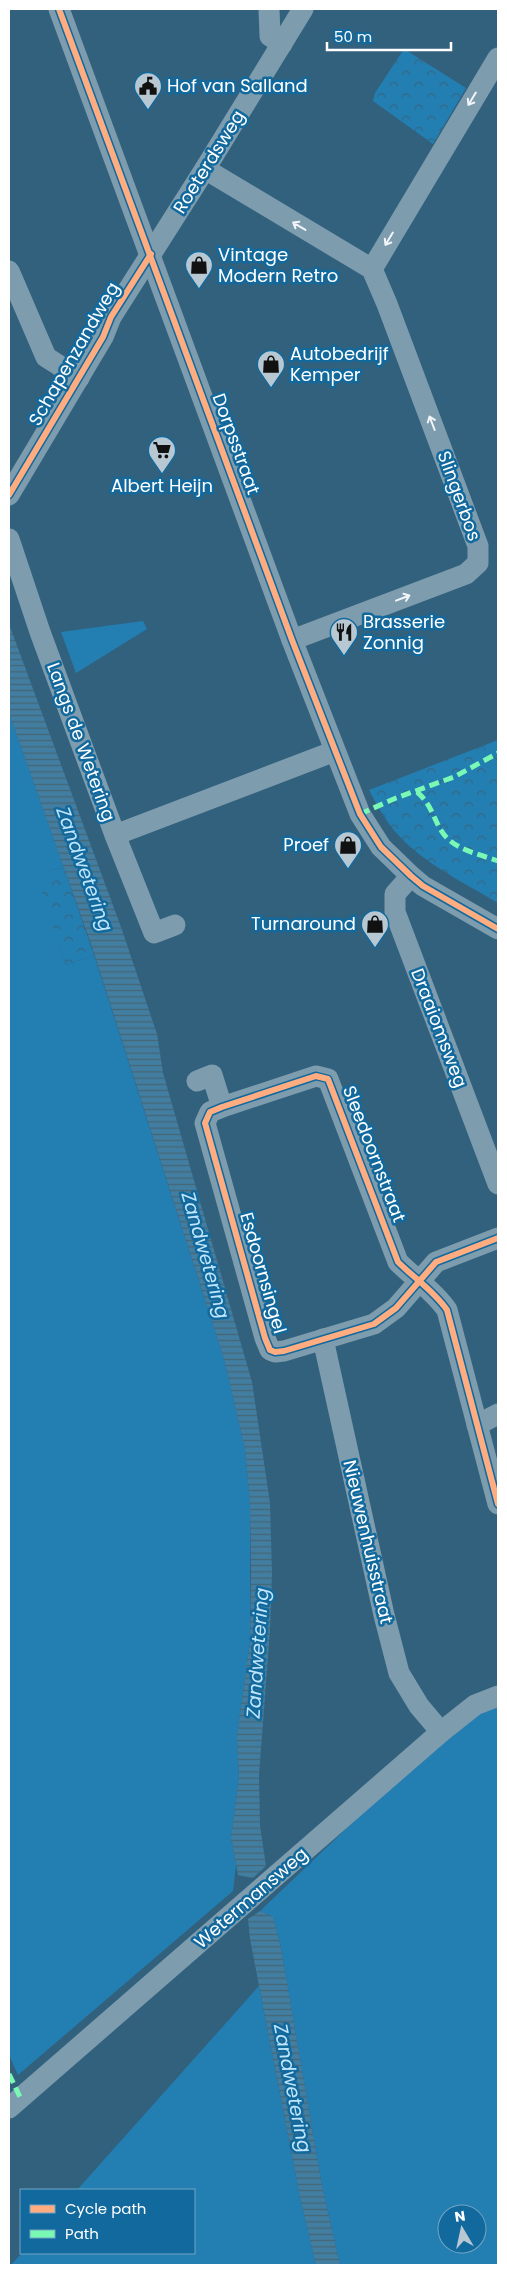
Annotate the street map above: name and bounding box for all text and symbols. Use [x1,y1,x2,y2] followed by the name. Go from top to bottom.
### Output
[327,20,451,52] scale bar
[334,26,372,47] text: 50 m
[133,71,163,110] public building icon: Hof van Salland
[167,73,308,98] place label: Hof van Salland
[467,92,477,107] one-way arrow
[167,105,250,218] street label: Roeterdsweg
[293,221,307,231] one-way arrow
[384,232,394,246] one-way arrow
[218,242,338,288] place label: Vintage Modern Retro
[184,250,214,289] shop icon: Vintage Modern Retro
[22,277,125,430] street label: Schapenzandweg
[290,341,389,387] place label: Autobedrijf Kemper
[256,349,286,388] shop icon: Autobedrijf Kemper
[207,390,266,498] street label: Dorpsstraat
[427,416,436,431] one-way arrow
[147,435,177,474] supermarket icon: Albert Heijn
[432,447,487,544] street label: Slingerbos
[111,473,213,498] place label: Albert Heijn
[395,593,410,602] one-way arrow
[363,609,445,655] place label: Brasserie Zonnig
[329,617,359,656] restaurant icon: Brasserie Zonnig
[41,659,122,825] street label: Langs de Wetering
[49,802,120,935] water label: Zandwetering
[333,830,363,869] shop icon: Proef
[283,832,329,857] place label: Proef
[360,909,390,948] shop icon: Turnaround
[251,911,356,936] place label: Turnaround
[405,965,474,1091] street label: Draaiomsweg
[337,1082,412,1226] street label: Sleedoornstraat
[174,1188,237,1322] water label: Zandwetering
[234,1209,293,1336] street label: Esdoornsingel
[337,1457,400,1626] street label: Nieuwenhuisstraat
[239,1587,276,1720] water label: Zandwetering
[189,1841,313,1954] street label: Wetermansweg
[267,2020,318,2155] water label: Zandwetering
[20,2189,195,2254] legend
[65,2198,146,2219] text: Cycle path
[437,2204,487,2254] north arrow
[453,2205,467,2227] text: N
[65,2223,99,2244] text: Path

